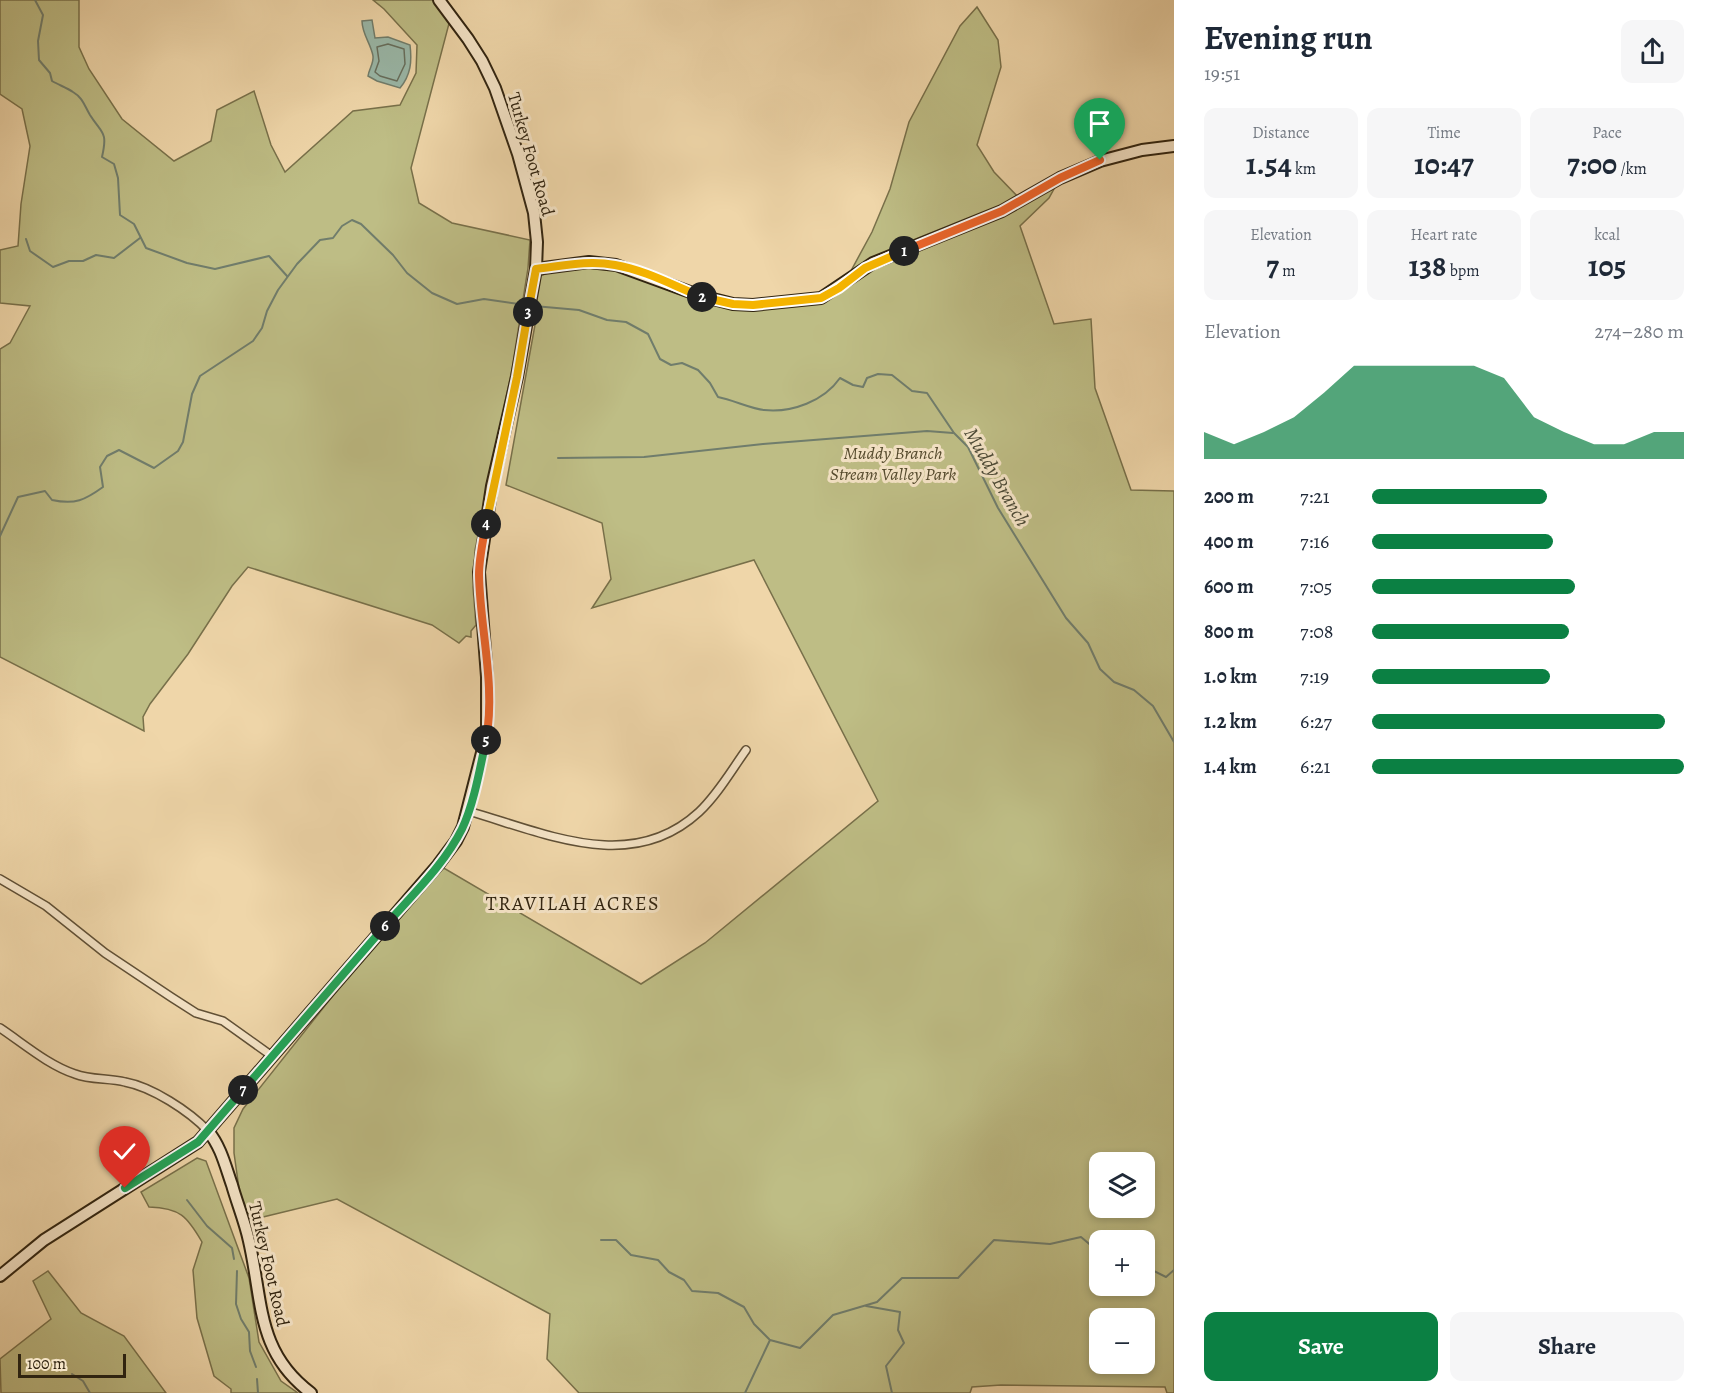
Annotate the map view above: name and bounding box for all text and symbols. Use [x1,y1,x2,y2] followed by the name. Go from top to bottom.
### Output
[1204,15,1373,60] text: Evening run
[1621,20,1684,83] button: share
[1204,60,1240,87] text: 19:51
[502,89,560,219] street label: Turkey Foot Road
[1074,98,1125,160] pin
[1083,107,1116,140] icon: arrive
[1252,122,1310,144] text: Distance
[1427,122,1461,144] text: Time
[1592,122,1622,144] text: Pace
[1246,144,1292,184] text: 1.54
[1414,144,1474,184] text: 10:47
[1567,144,1617,184] text: 7:00
[1292,158,1316,180] text: km
[1617,158,1647,180] text: /km
[1250,224,1312,246] text: Elevation
[1411,224,1477,246] text: Heart rate
[1594,224,1620,246] text: kcal
[889,236,919,266] pin: 1
[901,240,907,262] text: 1
[1266,246,1279,286] text: 7
[1408,246,1446,286] text: 138
[1588,246,1626,286] text: 105
[1279,260,1296,282] text: m
[1446,260,1480,282] text: bpm
[687,282,717,312] pin: 2
[698,286,706,308] text: 2
[513,297,543,327] pin: 3
[525,301,531,323] text: 3
[1204,318,1281,345] text: Elevation
[1594,318,1684,345] text: 274–280 m
[958,423,1036,531] water label: Muddy Branch
[830,441,956,486] park label: Muddy Branch Stream Valley Park
[1204,483,1254,510] text: 200 m
[1300,483,1330,510] text: 7:21
[471,509,501,539] pin: 4
[482,513,490,535] text: 4
[1204,528,1254,555] text: 400 m
[1300,528,1329,555] text: 7:16
[1204,573,1254,600] text: 600 m
[1300,573,1332,600] text: 7:05
[1204,618,1254,645] text: 800 m
[1300,618,1334,645] text: 7:08
[1204,663,1257,690] text: 1.0 km
[1300,663,1329,690] text: 7:19
[1204,708,1257,735] text: 1.2 km
[1300,708,1332,735] text: 6:27
[471,725,501,755] pin: 5
[483,729,489,751] text: 5
[1204,753,1257,780] text: 1.4 km
[1300,753,1330,780] text: 6:21
[486,890,660,917] district label: TRAVILAH ACRES
[370,911,400,941] pin: 6
[381,915,389,937] text: 6
[228,1075,258,1105] pin: 7
[240,1079,246,1101] text: 7
[99,1126,150,1188] pin
[108,1135,141,1168] icon: check
[1089,1152,1155,1374] map controls
[1089,1152,1155,1218] button: layers
[243,1199,295,1329] street label: Turkey Foot Road
[1089,1230,1155,1296] button: +
[1089,1308,1155,1374] button: −
[1204,1312,1438,1381] button: Save
[1450,1312,1684,1381] button: Share
[18,1351,126,1378] scale bar
[27,1353,66,1375] text: 100 m

